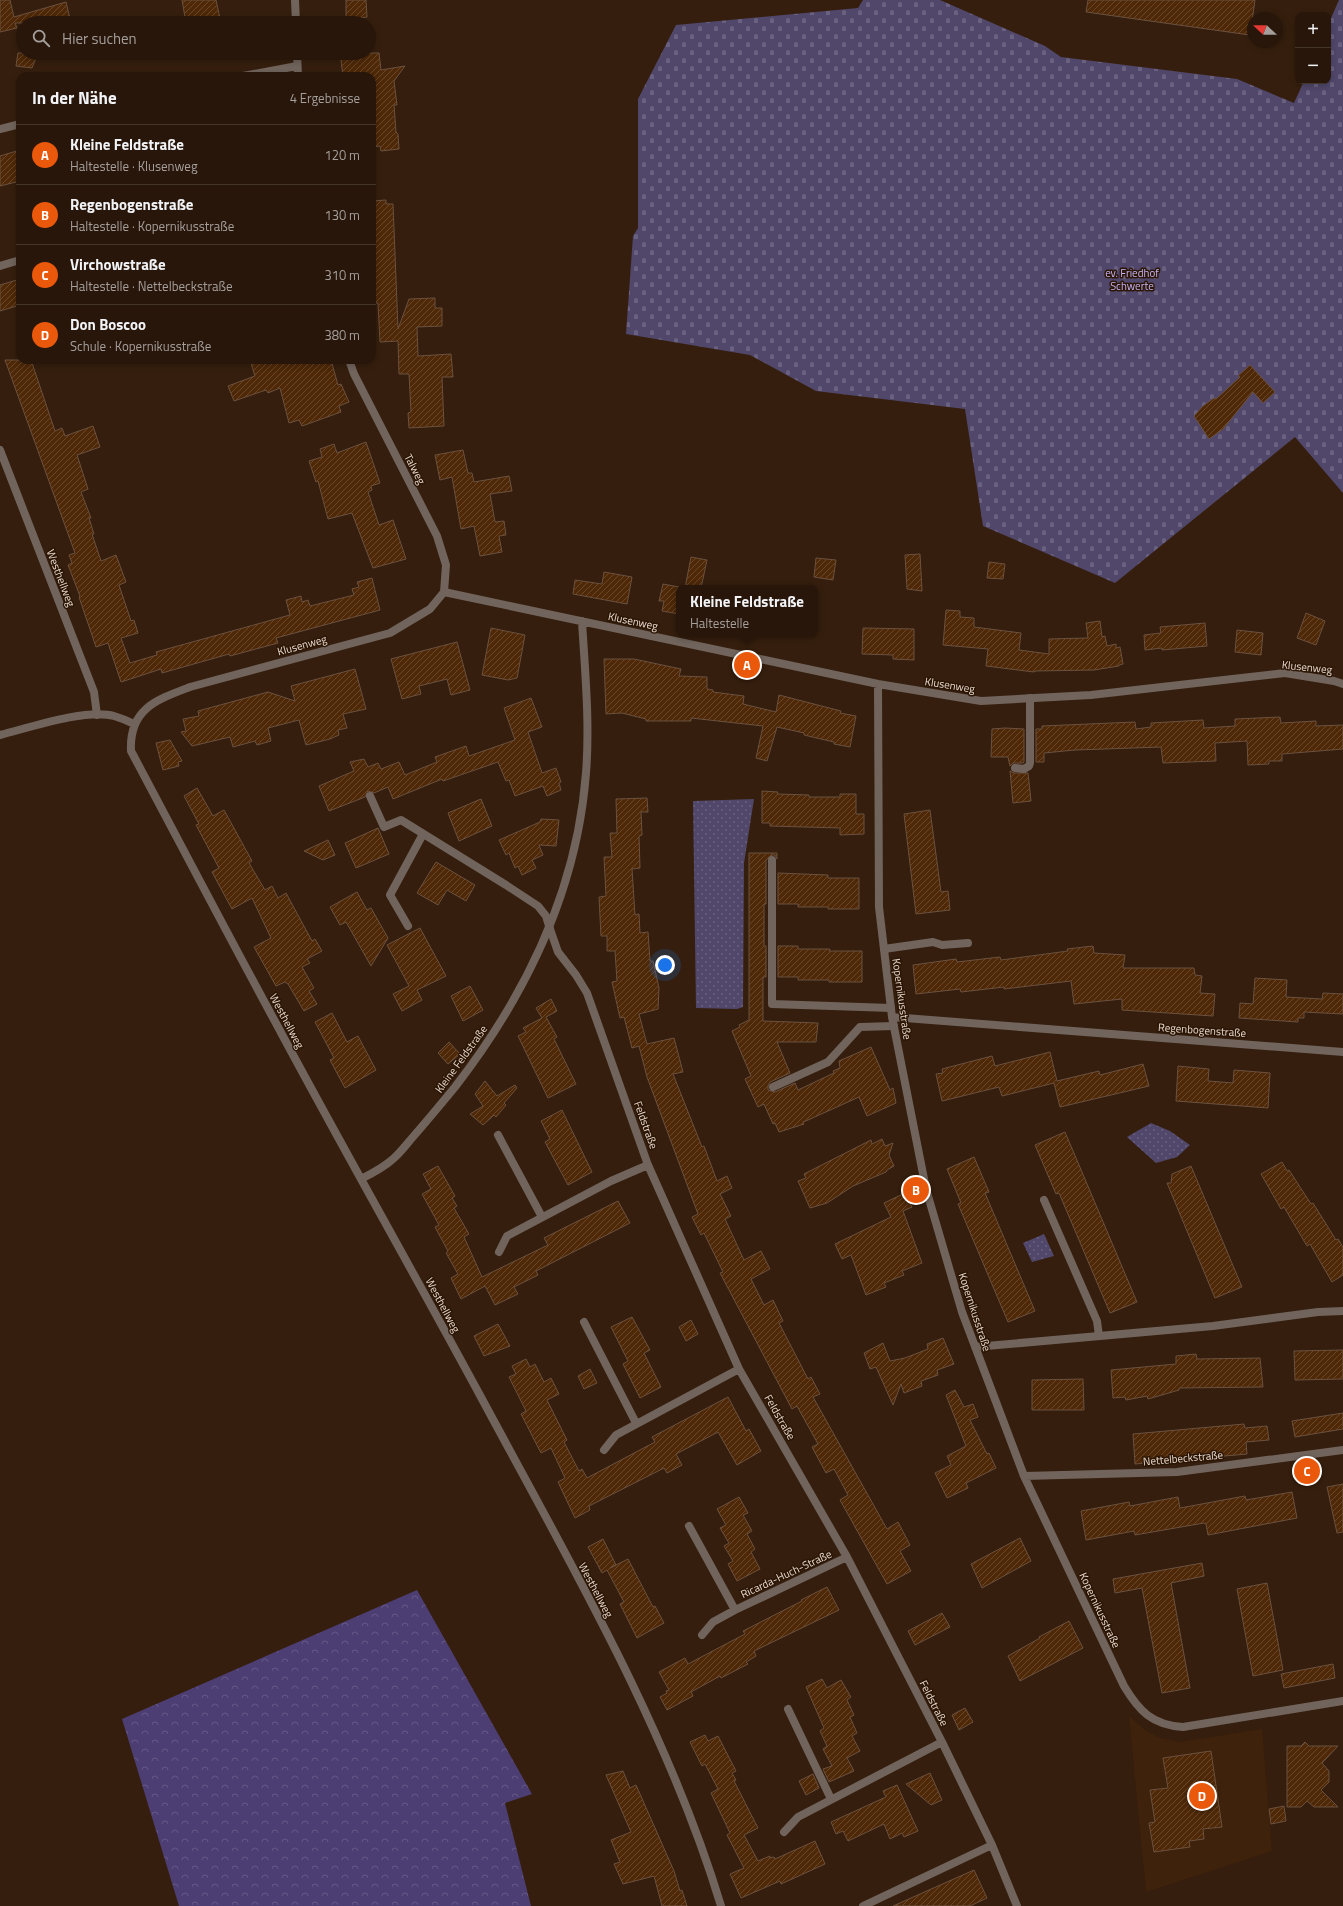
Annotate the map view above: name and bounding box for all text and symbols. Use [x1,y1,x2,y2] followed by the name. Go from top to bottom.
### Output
[1247,12,1283,48] north arrow
[1295,12,1331,84] map controls
[1295,12,1331,48] button: +
[16,16,376,60] search box
[30,27,52,49] icon: search
[62,27,137,50] text: Hier suchen
[1295,48,1331,84] button: −
[32,85,117,111] text: In der Nähe
[290,88,360,108] text: 4 Ergebnisse
[70,133,184,156] text: Kleine Feldstraße
[41,145,49,165] text: A
[324,145,360,165] text: 120 m
[70,156,198,176] text: Haltestelle · Klusenweg
[70,193,193,216] text: Regenbogenstraße
[41,205,49,225] text: B
[324,205,360,225] text: 130 m
[70,216,234,236] text: Haltestelle · Kopernikusstraße
[70,253,166,276] text: Virchowstraße
[41,265,49,285] text: C
[324,265,360,285] text: 310 m
[1105,265,1159,294] park label: ev. Friedhof Schwerte
[70,276,233,296] text: Haltestelle · Nettelbeckstraße
[70,313,146,336] text: Don Boscoo
[41,325,49,345] text: D
[324,325,360,345] text: 380 m
[70,336,211,356] text: Schule · Kopernikusstraße
[401,451,430,487] street label: Talweg
[43,547,79,609] street label: Westhellweg
[676,585,818,637] popup
[690,590,804,613] text: Kleine Feldstraße
[607,608,660,634] street label: Klusenweg
[690,613,749,633] text: Haltestelle
[275,631,329,659] street label: Klusenweg
[734,650,760,680] pin: A
[1281,656,1333,678] street label: Klusenweg
[924,673,977,697] street label: Klusenweg
[655,955,675,975] your location
[888,957,916,1041] street label: Kopernikusstraße
[266,991,308,1052] street label: Westhellweg
[1157,1019,1247,1041] street label: Regenbogenstraße
[431,1021,491,1096] street label: Kleine Feldstraße
[630,1099,662,1151] street label: Feldstraße
[903,1175,929,1205] pin: B
[955,1271,995,1354] street label: Kopernikusstraße
[422,1275,464,1336] street label: Westhellweg
[761,1391,800,1443] street label: Feldstraße
[1142,1446,1224,1469] street label: Nettelbeckstraße
[1294,1456,1320,1486] pin: C
[738,1546,835,1602] street label: Ricarda-Huch-Straße
[575,1560,617,1621] street label: Westhellweg
[1075,1570,1125,1651] street label: Kopernikusstraße
[916,1677,953,1729] street label: Feldstraße
[1189,1781,1215,1811] pin: D

